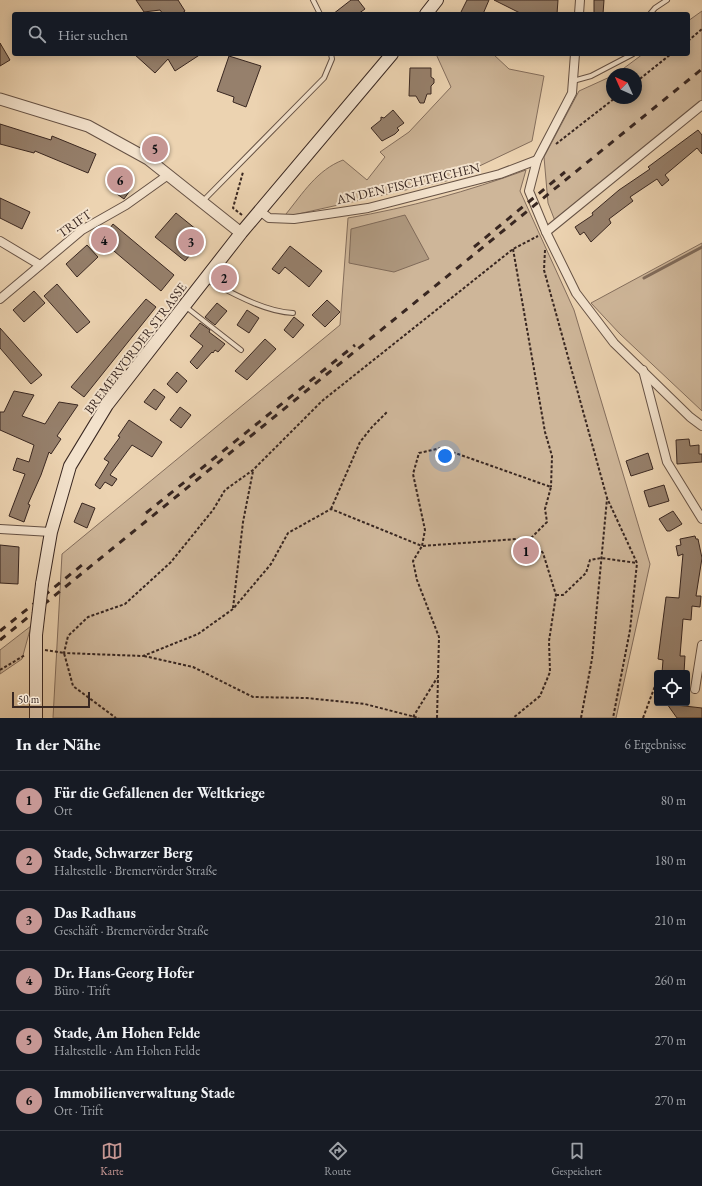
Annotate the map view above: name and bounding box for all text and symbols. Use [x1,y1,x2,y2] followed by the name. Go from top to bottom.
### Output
[12,12,690,56] search box
[26,23,48,45] icon: search
[58,25,128,44] text: Hier suchen
[606,68,642,104] north arrow
[142,134,168,164] pin: 5
[334,159,482,208] street label: AN DEN FISCHTEICHEN
[107,165,133,195] pin: 6
[54,205,95,241] street label: TRIFT
[91,225,117,255] pin: 4
[178,227,204,257] pin: 3
[211,263,237,293] pin: 2
[80,279,190,418] street label: BREMERVÖRDER STRASSE
[435,446,455,466] your location
[513,536,539,566] pin: 1
[654,670,690,706] map controls
[654,670,690,706] button: locate
[12,690,90,709] scale bar
[18,692,39,706] text: 50 m
[16,733,101,755] text: In der Nähe
[625,736,686,753] text: 6 Ergebnisse
[54,783,265,802] text: Für die Gefallenen der Weltkriege
[26,792,32,809] text: 1
[661,792,686,809] text: 80 m
[54,802,72,819] text: Ort
[54,843,192,862] text: Stade, Schwarzer Berg
[26,852,32,869] text: 2
[655,852,686,869] text: 180 m
[54,862,217,879] text: Haltestelle · Bremervörder Straße
[54,903,136,922] text: Das Radhaus
[26,912,32,929] text: 3
[655,912,686,929] text: 210 m
[54,922,209,939] text: Geschäft · Bremervörder Straße
[54,963,194,982] text: Dr. Hans-Georg Hofer
[26,972,32,989] text: 4
[655,972,686,989] text: 260 m
[54,982,110,999] text: Büro · Trift
[54,1023,200,1042] text: Stade, Am Hohen Felde
[26,1032,32,1049] text: 5
[655,1032,686,1049] text: 270 m
[54,1042,200,1059] text: Haltestelle · Am Hohen Felde
[54,1083,235,1102] text: Immobilienverwaltung Stade
[26,1092,32,1109] text: 6
[655,1092,686,1109] text: 270 m
[54,1102,103,1119] text: Ort · Trift
[100,1140,124,1178] tab: Karte
[324,1140,351,1178] tab: Route
[552,1140,602,1178] tab: Gespeichert

